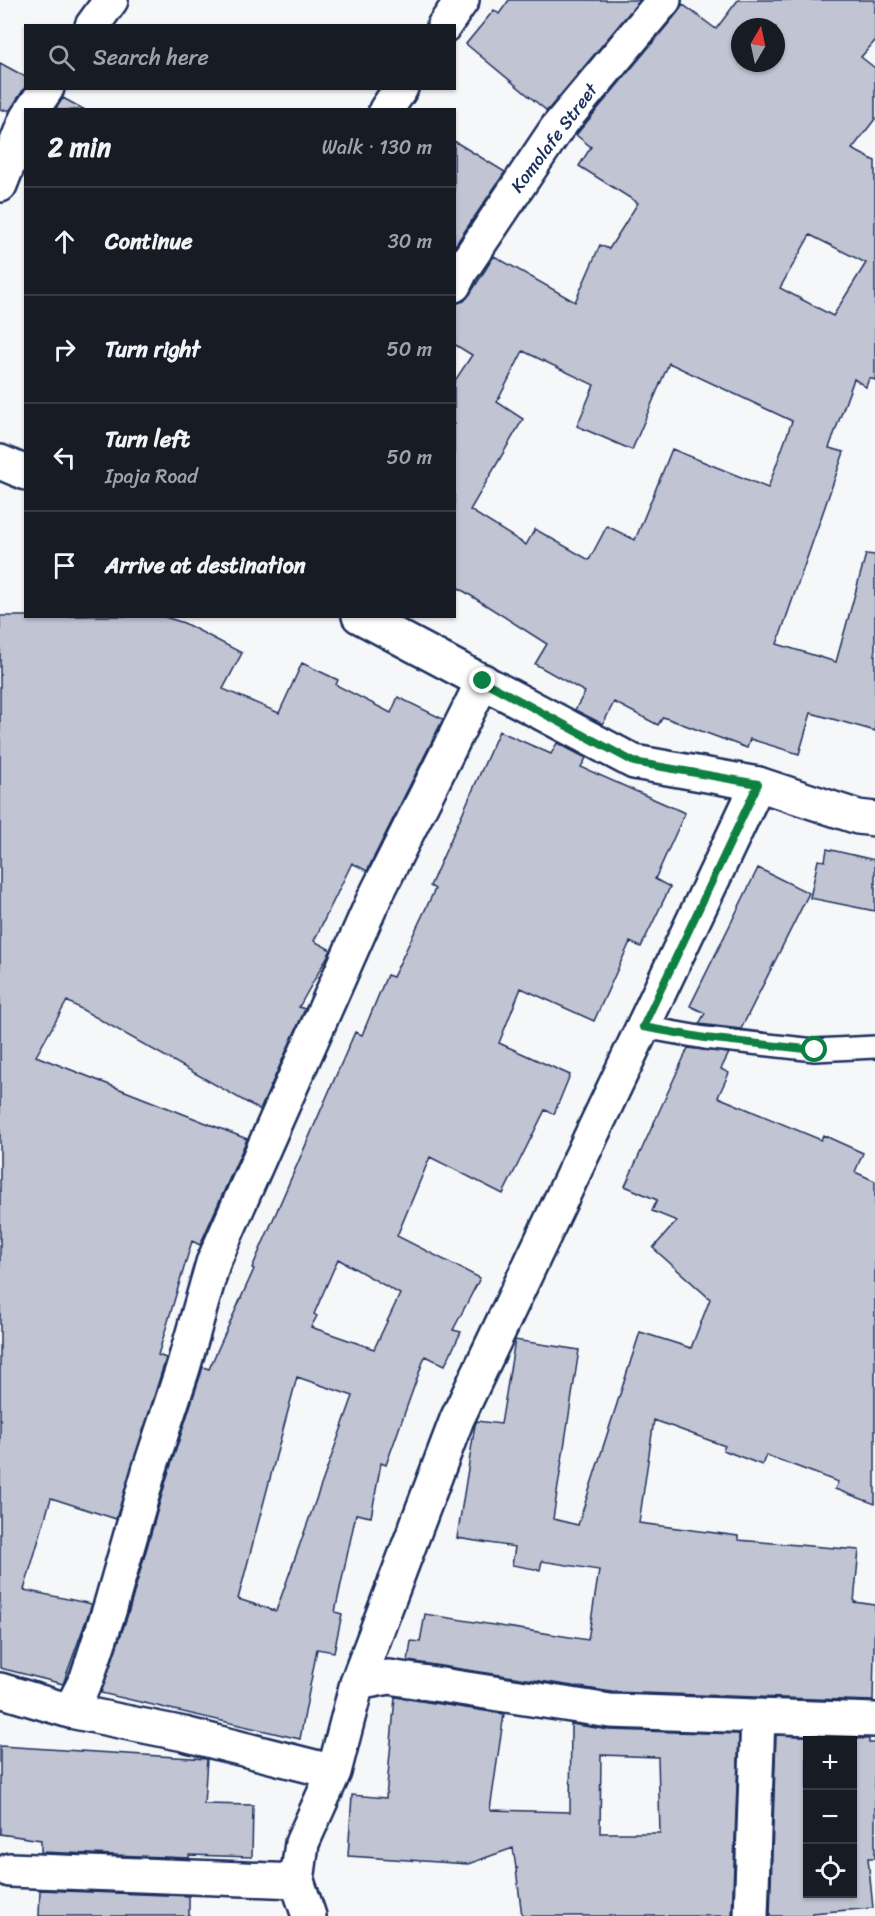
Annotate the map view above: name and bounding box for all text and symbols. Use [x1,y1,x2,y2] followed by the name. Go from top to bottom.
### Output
[731,18,785,72] north arrow
[24,24,456,90] search box
[93,38,209,77] text: Search here
[45,41,78,74] icon: search
[502,76,607,200] street label: Komolafe Street
[48,124,111,170] text: 2 min
[322,130,432,165] text: Walk · 130 m
[105,222,193,261] text: Continue
[388,224,432,259] text: 30 m
[48,225,81,258] icon: ahead
[105,330,200,369] text: Turn right
[387,332,432,367] text: 50 m
[48,333,81,366] icon: right
[105,420,190,459] text: Turn left
[387,440,432,475] text: 50 m
[48,441,81,474] icon: left
[105,459,198,494] text: Ipaja Road
[105,546,306,585] text: Arrive at destination
[48,549,81,582] icon: arrive
[469,667,495,693] route end
[801,1036,827,1062] route start
[803,1736,857,1898] map controls
[803,1736,857,1790] button: +
[803,1790,857,1844] button: −
[803,1844,857,1898] button: locate

